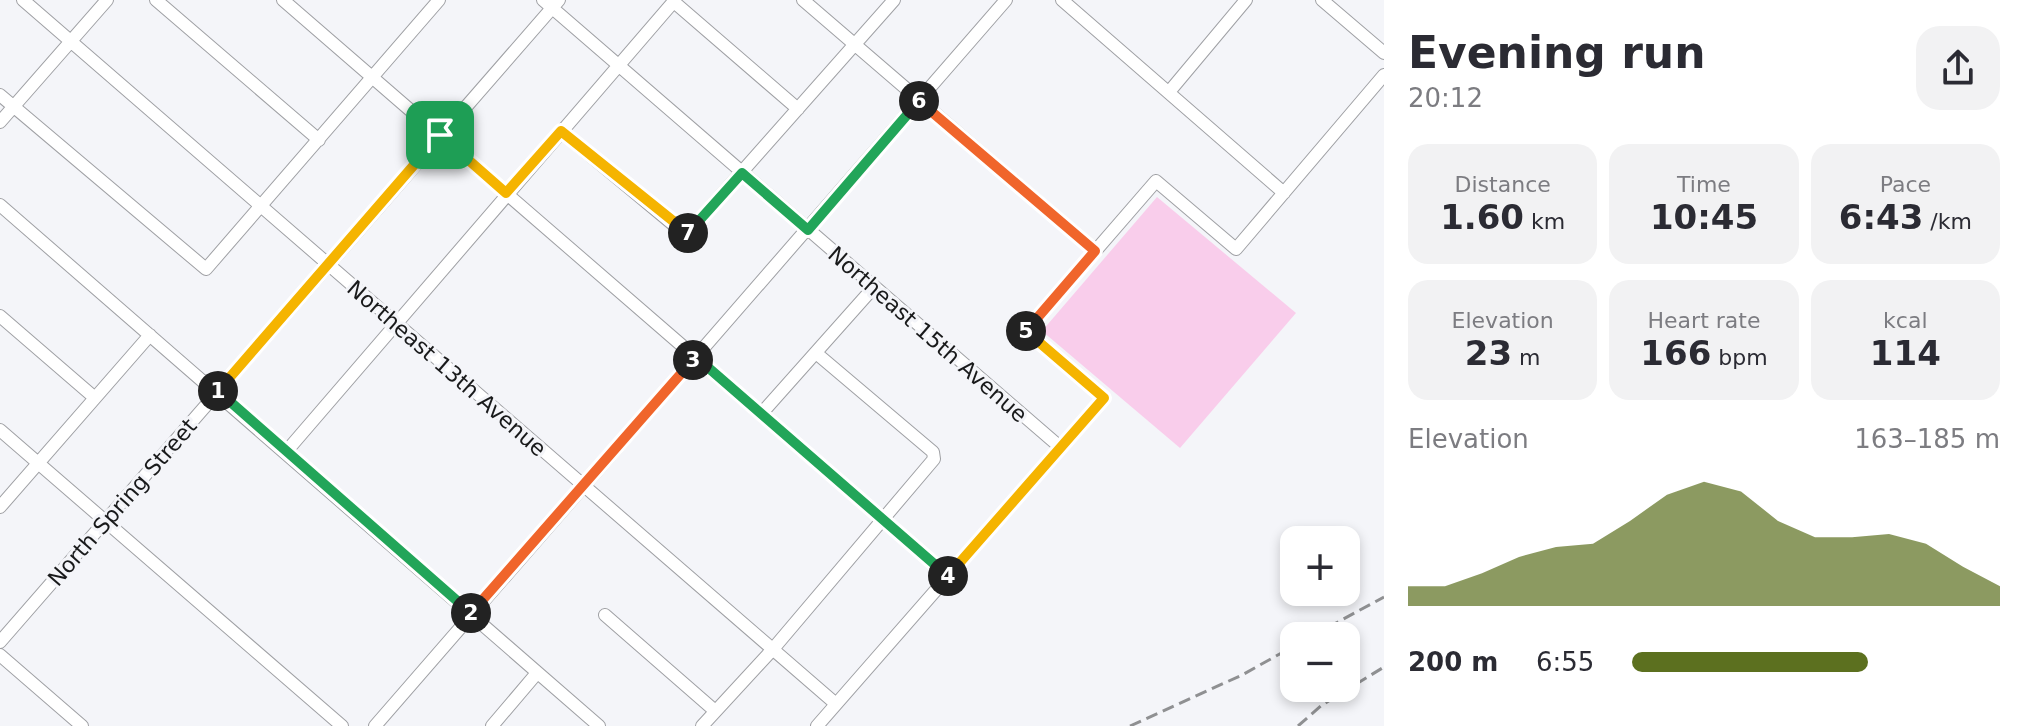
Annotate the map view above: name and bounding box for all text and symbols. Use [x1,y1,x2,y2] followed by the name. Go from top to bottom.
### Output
[1916,26,2000,110] button: share
[1408,27,1705,78] text: Evening run
[899,81,939,121] pin: 6
[1408,83,1483,113] text: 20:12
[911,88,927,113] text: 6
[406,101,474,169] pin
[418,113,462,157] icon: arrive
[1455,172,1551,197] text: Distance
[1677,172,1731,197] text: Time
[1880,172,1931,197] text: Pace
[1440,197,1524,237] text: 1.60
[1650,197,1758,237] text: 10:45
[1839,197,1923,237] text: 6:43
[1524,209,1565,234] text: km
[1923,209,1972,234] text: /km
[668,213,708,253] pin: 7
[680,220,696,245] text: 7
[823,240,1033,428] street label: Northeast 15th Avenue
[342,275,551,461] street label: Northeast 13th Avenue
[1452,308,1554,333] text: Elevation
[1648,308,1760,333] text: Heart rate
[1883,308,1928,333] text: kcal
[1006,311,1046,351] pin: 5
[1465,333,1512,373] text: 23
[1640,333,1711,373] text: 166
[1870,333,1941,373] text: 114
[673,340,713,380] pin: 3
[1512,345,1541,370] text: m
[1711,345,1768,370] text: bpm
[685,347,701,372] text: 3
[198,371,238,411] pin: 1
[210,378,226,403] text: 1
[43,413,202,591] street label: North Spring Street
[1408,424,1529,454] text: Elevation
[1854,424,2000,454] text: 163–185 m
[1280,526,1360,702] map controls
[1280,526,1360,606] button: +
[928,556,968,596] pin: 4
[940,563,956,588] text: 4
[451,593,491,633] pin: 2
[463,600,479,625] text: 2
[1280,622,1360,702] button: −
[1408,647,1498,677] text: 200 m
[1536,647,1594,677] text: 6:55

